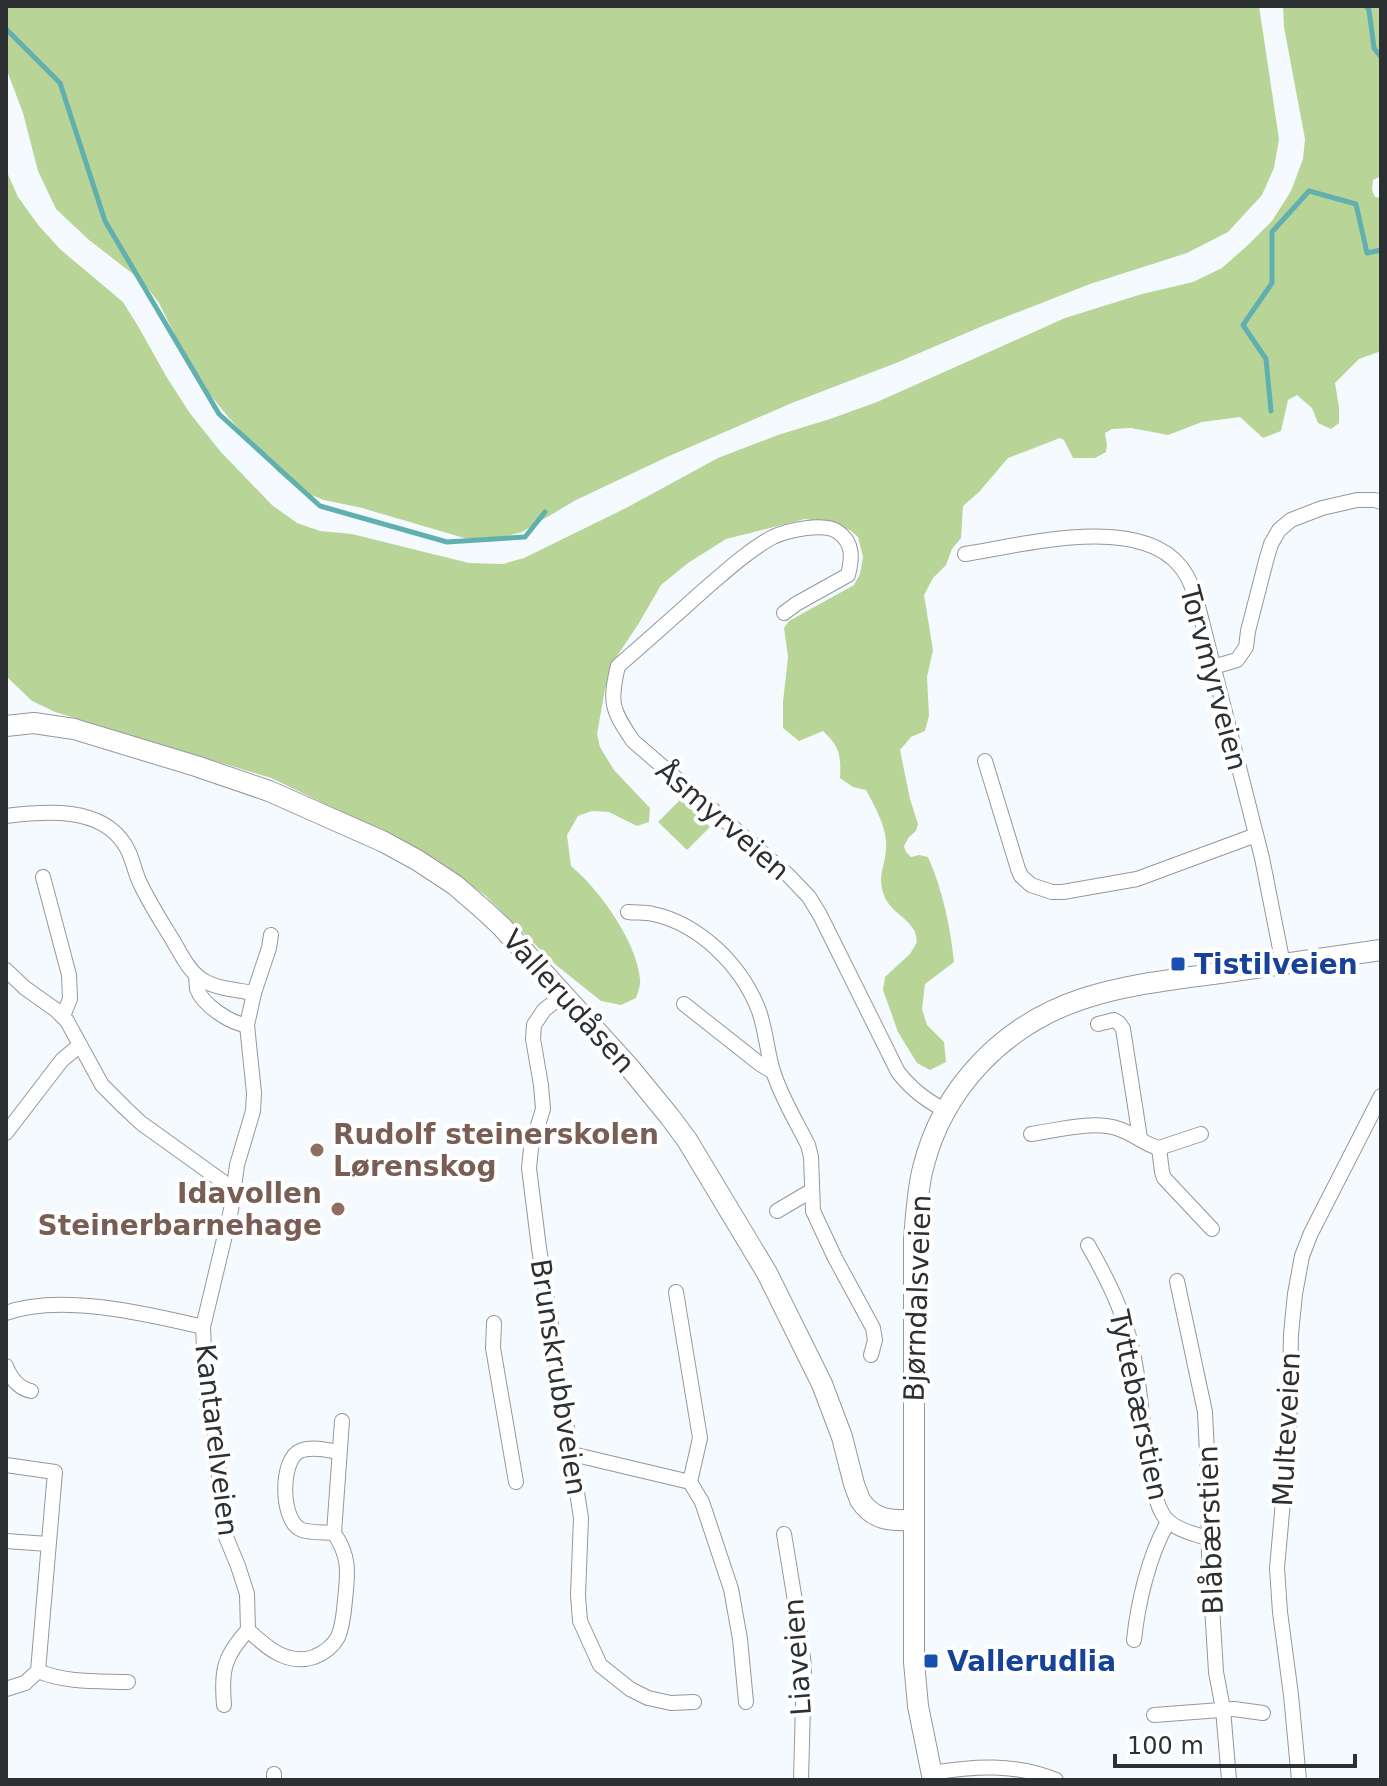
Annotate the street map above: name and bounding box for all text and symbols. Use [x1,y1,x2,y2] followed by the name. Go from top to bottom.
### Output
[1173,581,1254,774] street label: Torvmyrveien
[649,753,797,887] street label: Åsmyrveien
[496,923,641,1080] street label: Vallerudåsen
[1194,948,1358,981] place label: Tistilveien
[1169,955,1187,973] marker: Tistilveien
[333,1118,659,1183] place label: Rudolf steinerskolen Lørenskog
[308,1141,326,1159] marker: Rudolf steinerskolen Lørenskog
[38,1177,322,1242] place label: Idavollen Steinerbarnehage
[897,1194,938,1402] street label: Bjørndalsveien
[329,1200,347,1218] marker: Idavollen Steinerbarnehage
[524,1257,593,1497] street label: Brunskrubbveien
[1102,1306,1175,1503] street label: Tyttebærstien
[188,1342,245,1538] street label: Kantarelveien
[1266,1351,1307,1507] street label: Multeveien
[1191,1445,1230,1615] street label: Blåbærstien
[777,1597,818,1717] street label: Liaveien
[947,1645,1116,1678] place label: Vallerudlia
[922,1652,940,1670] marker: Vallerudlia
[1115,1718,1355,1768] scale bar
[1127,1732,1204,1760] text: 100 m

